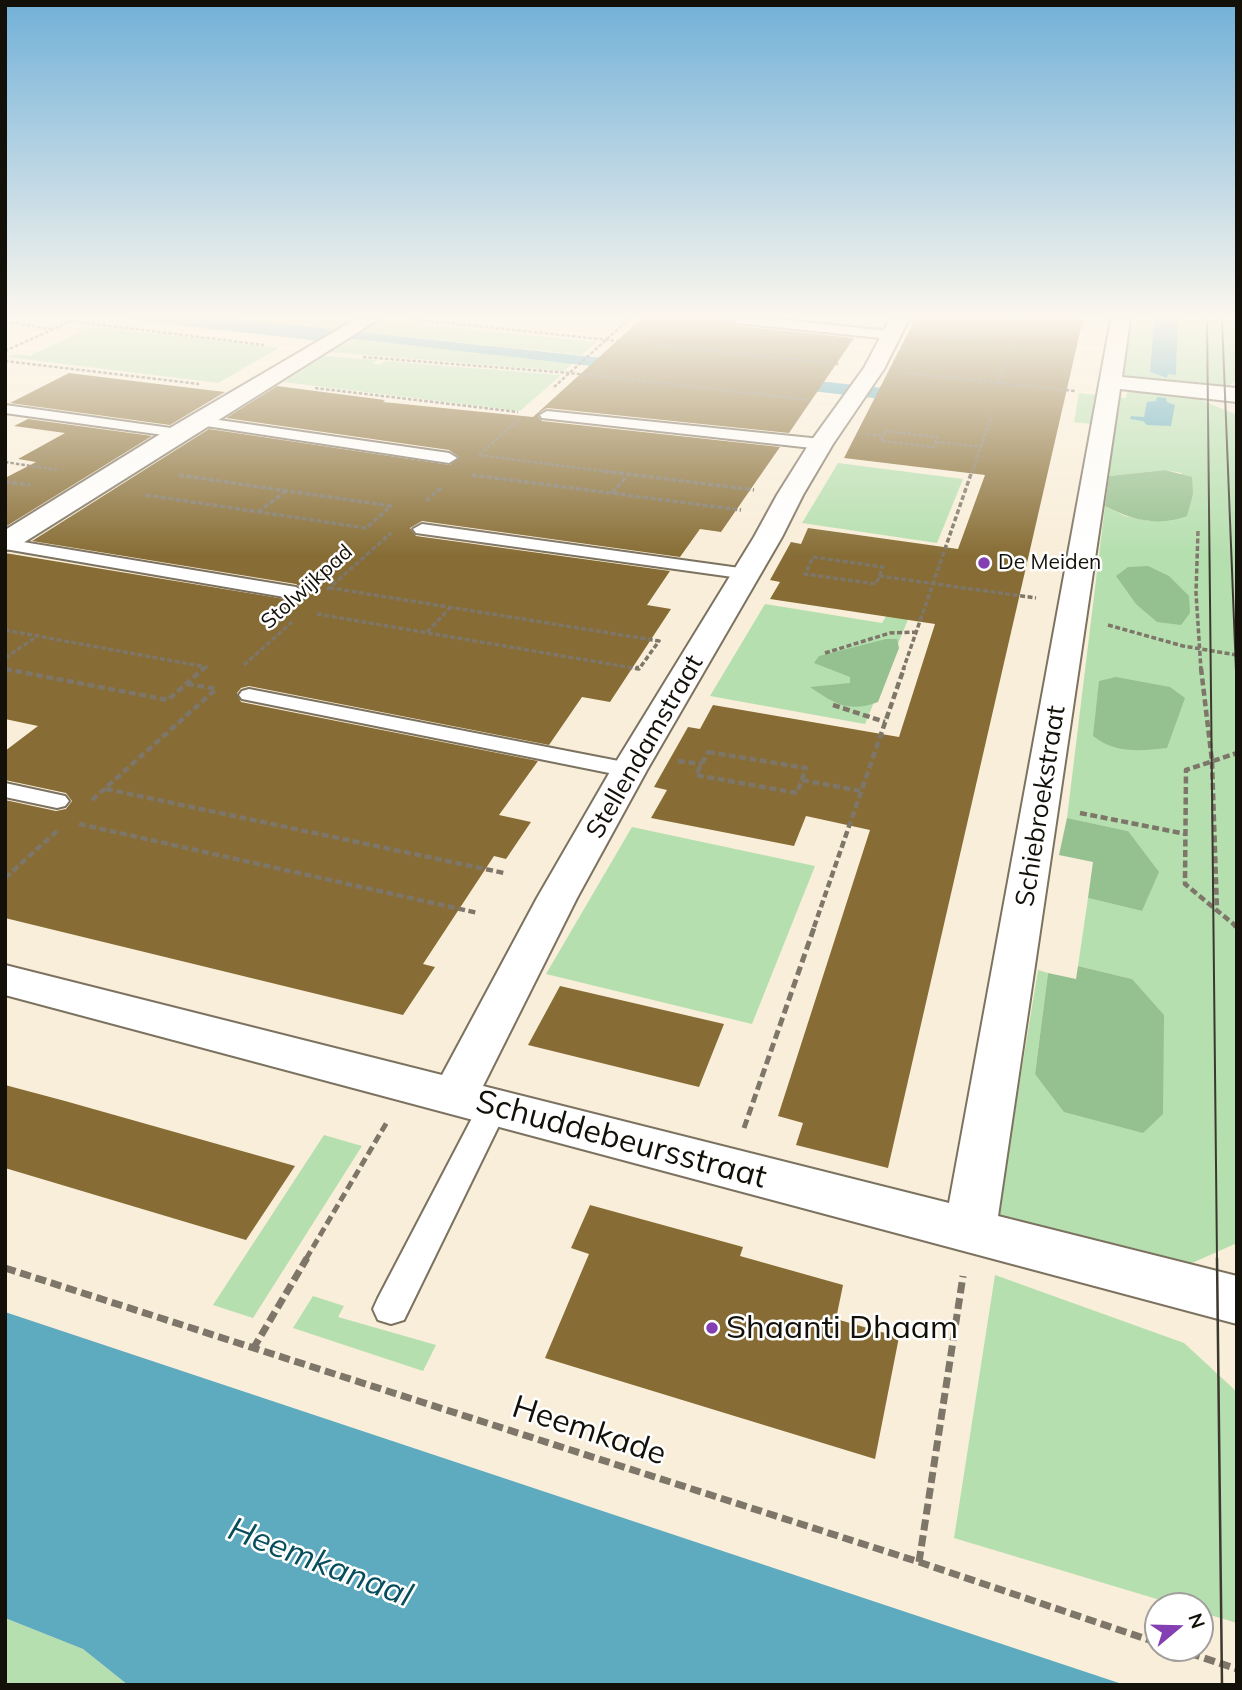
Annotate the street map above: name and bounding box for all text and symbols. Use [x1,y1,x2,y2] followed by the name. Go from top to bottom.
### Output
[256,539,358,635] street label: Stolwijkpad
[998,550,1101,576] place label: De Meiden
[976,555,992,571] marker: De Meiden
[580,650,710,844] street label: Stellendamstraat
[1010,703,1072,909] street label: Schiebroekstraat
[472,1083,770,1197] street label: Schuddebeursstraat
[726,1309,958,1347] place label: Shaanti Dhaam
[704,1320,720,1336] marker: Shaanti Dhaam
[507,1388,671,1474] street label: Heemkade
[223,1510,417,1616] water label: Heemkanaal
[1144,1592,1214,1662] north arrow
[1183,1610,1211,1632] text: N

